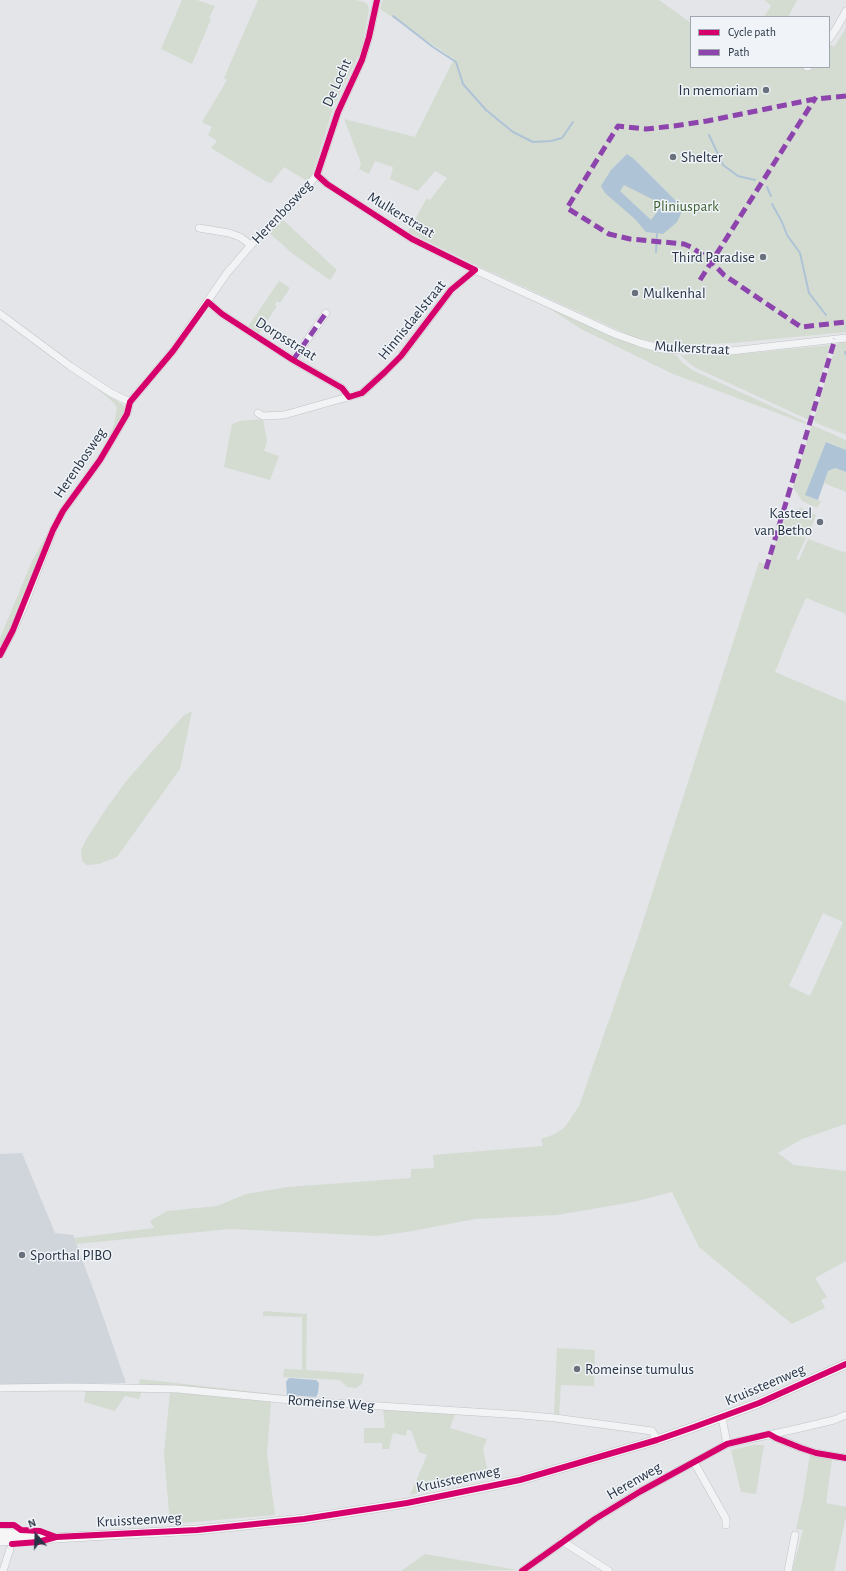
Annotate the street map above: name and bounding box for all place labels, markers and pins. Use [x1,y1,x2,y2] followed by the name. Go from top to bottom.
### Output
[679,81,758,99] place label: In memoriam
[761,85,771,95] marker: In memoriam
[681,148,723,166] place label: Shelter
[668,152,678,162] marker: Shelter
[672,248,755,266] place label: Third Paradise
[758,252,768,262] marker: Third Paradise
[643,284,706,302] place label: Mulkenhal
[630,288,640,298] marker: Mulkenhal
[754,504,812,539] place label: Kasteel van Betho
[815,517,825,527] marker: Kasteel van Betho
[30,1246,112,1264] place label: Sporthal PIBO
[17,1250,27,1260] marker: Sporthal PIBO
[585,1360,694,1378] place label: Romeinse tumulus
[572,1364,582,1374] marker: Romeinse tumulus

